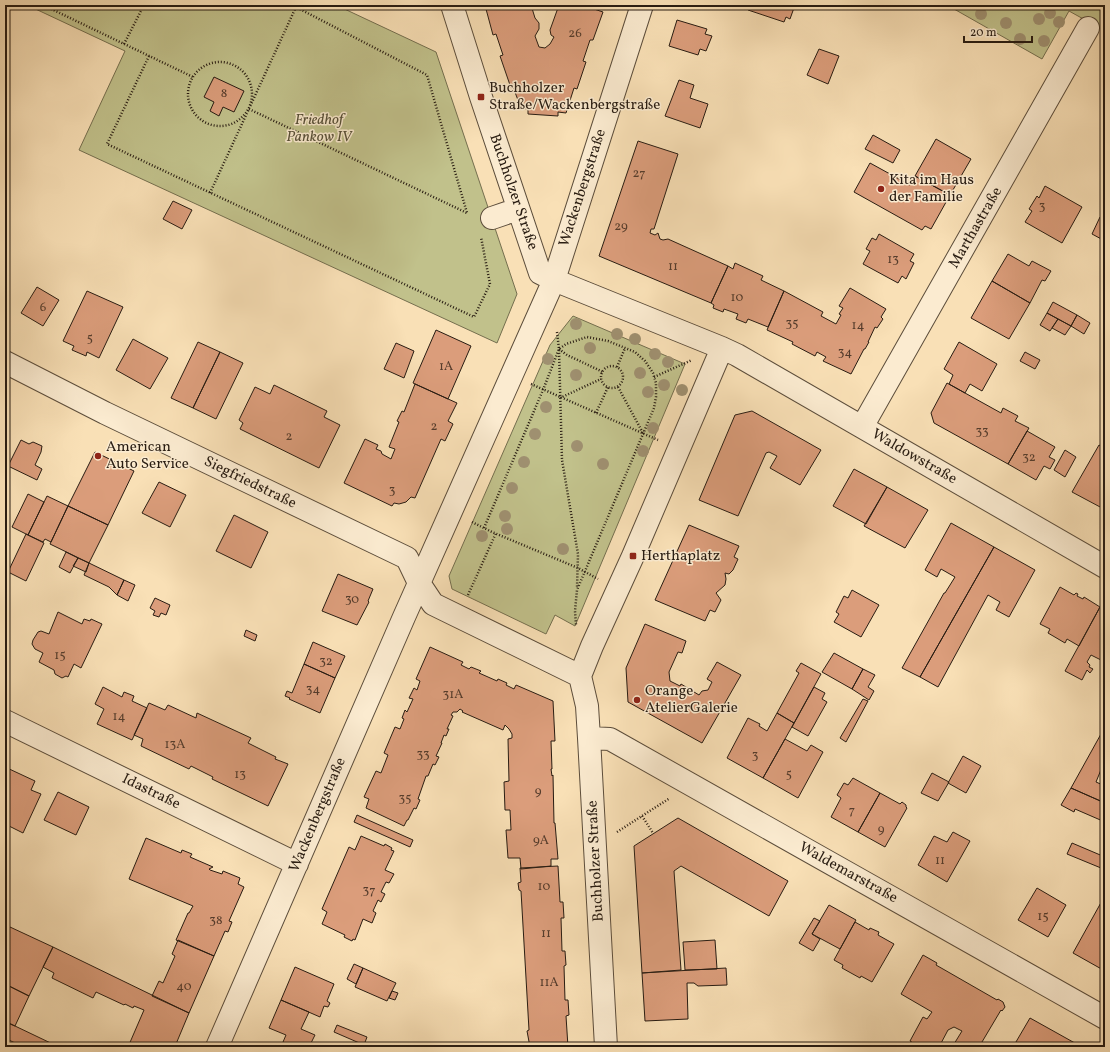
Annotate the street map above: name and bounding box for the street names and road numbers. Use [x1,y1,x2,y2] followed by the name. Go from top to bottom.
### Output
[554,126,612,250] street label: Wackenbergstraße
[483,131,543,253] street label: Buchholzer Straße
[944,183,1008,273] street label: Marthastraße
[867,424,961,490] street label: Waldowstraße
[200,452,300,514] street label: Siegfriedstraße
[284,754,352,876] street label: Wackenbergstraße
[118,769,184,815] street label: Idastraße
[582,800,610,922] street label: Buchholzer Straße
[795,837,901,909] street label: Waldemarstraße

